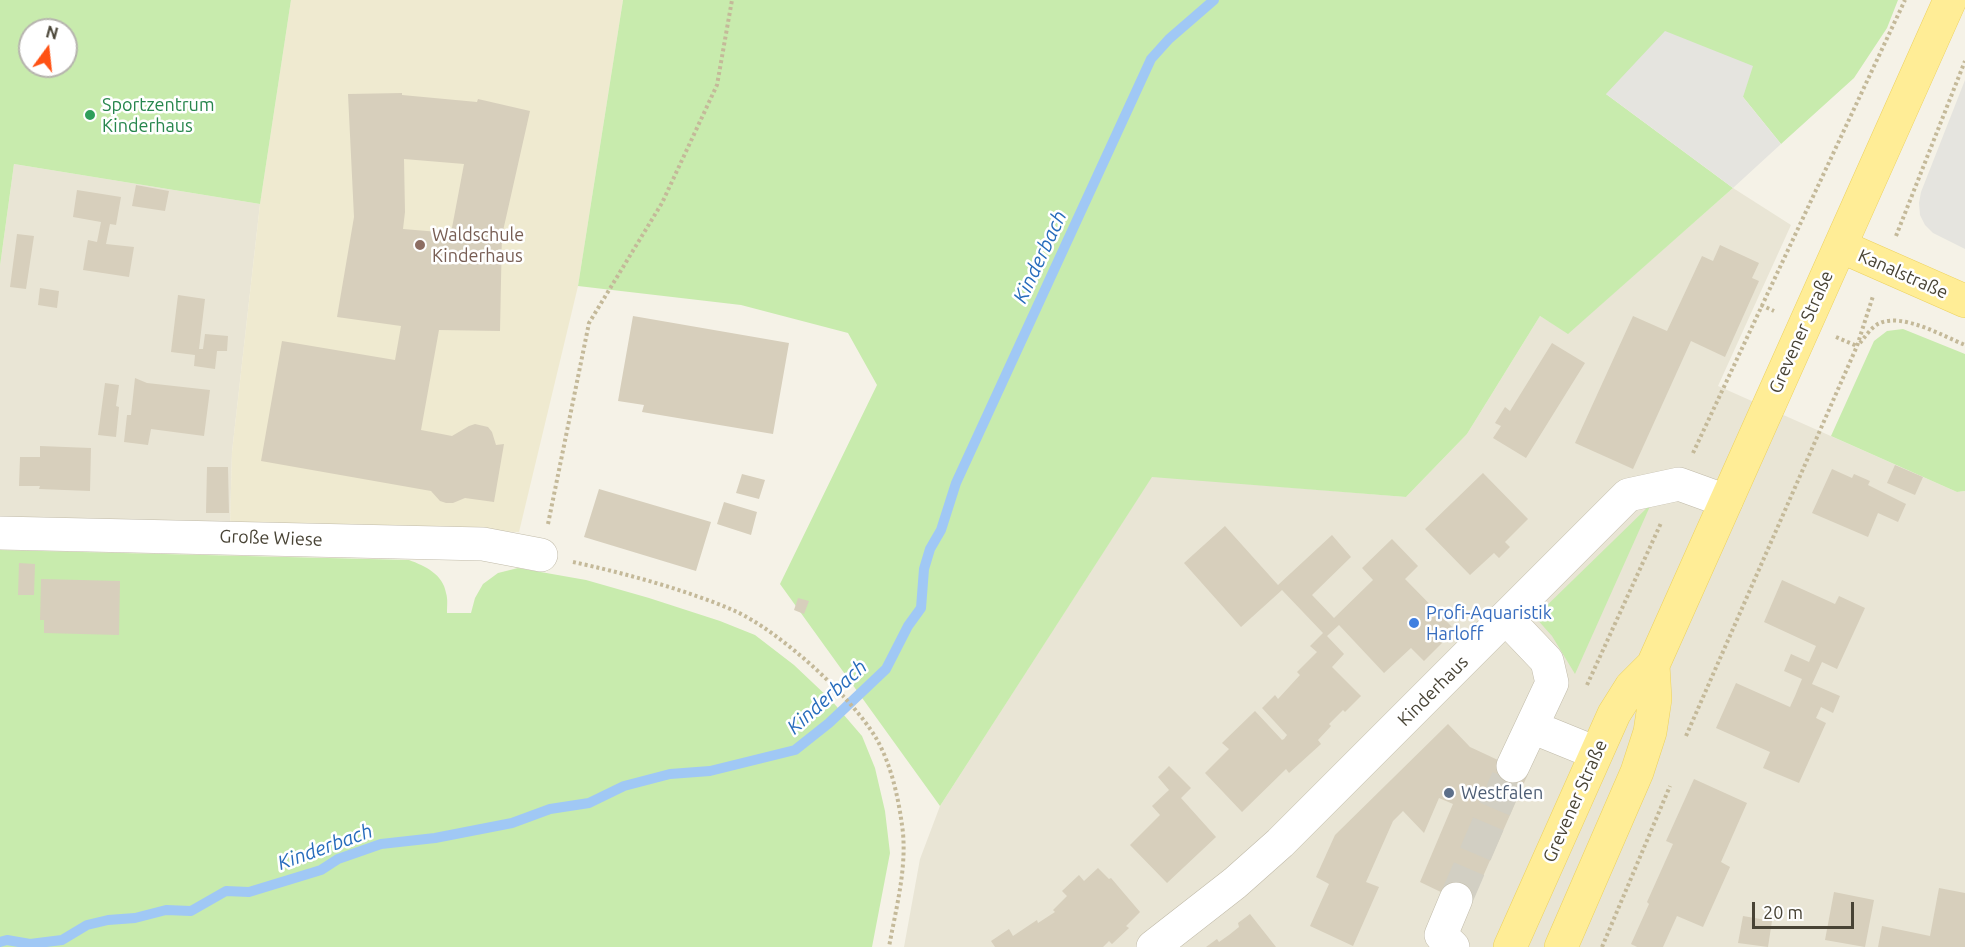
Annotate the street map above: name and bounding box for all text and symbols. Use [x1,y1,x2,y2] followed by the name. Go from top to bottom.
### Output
[18,18,78,78] north arrow
[44,22,60,43] text: N
[102,94,214,136] place label: Sportzentrum Kinderhaus
[83,108,97,122] marker: Sportzentrum Kinderhaus
[1008,207,1072,307] water label: Kinderbach
[432,224,524,266] place label: Waldschule Kinderhaus
[413,238,427,252] marker: Waldschule Kinderhaus
[1855,245,1951,303] street label: Kanalstraße
[1764,267,1838,397] street label: Grevener Straße
[219,525,323,551] street label: Große Wiese
[1426,602,1552,644] place label: Profi-Aquaristik Harloff
[1407,616,1421,630] marker: Profi-Aquaristik Harloff
[1393,651,1473,731] street label: Kinderhaus
[782,655,872,739] water label: Kinderbach
[1538,736,1612,866] street label: Grevener Straße
[1461,782,1543,804] place label: Westfalen
[1442,786,1456,800] marker: Westfalen
[274,819,376,875] water label: Kinderbach
[1755,890,1857,928] scale bar
[1763,902,1803,922] text: 20 m

